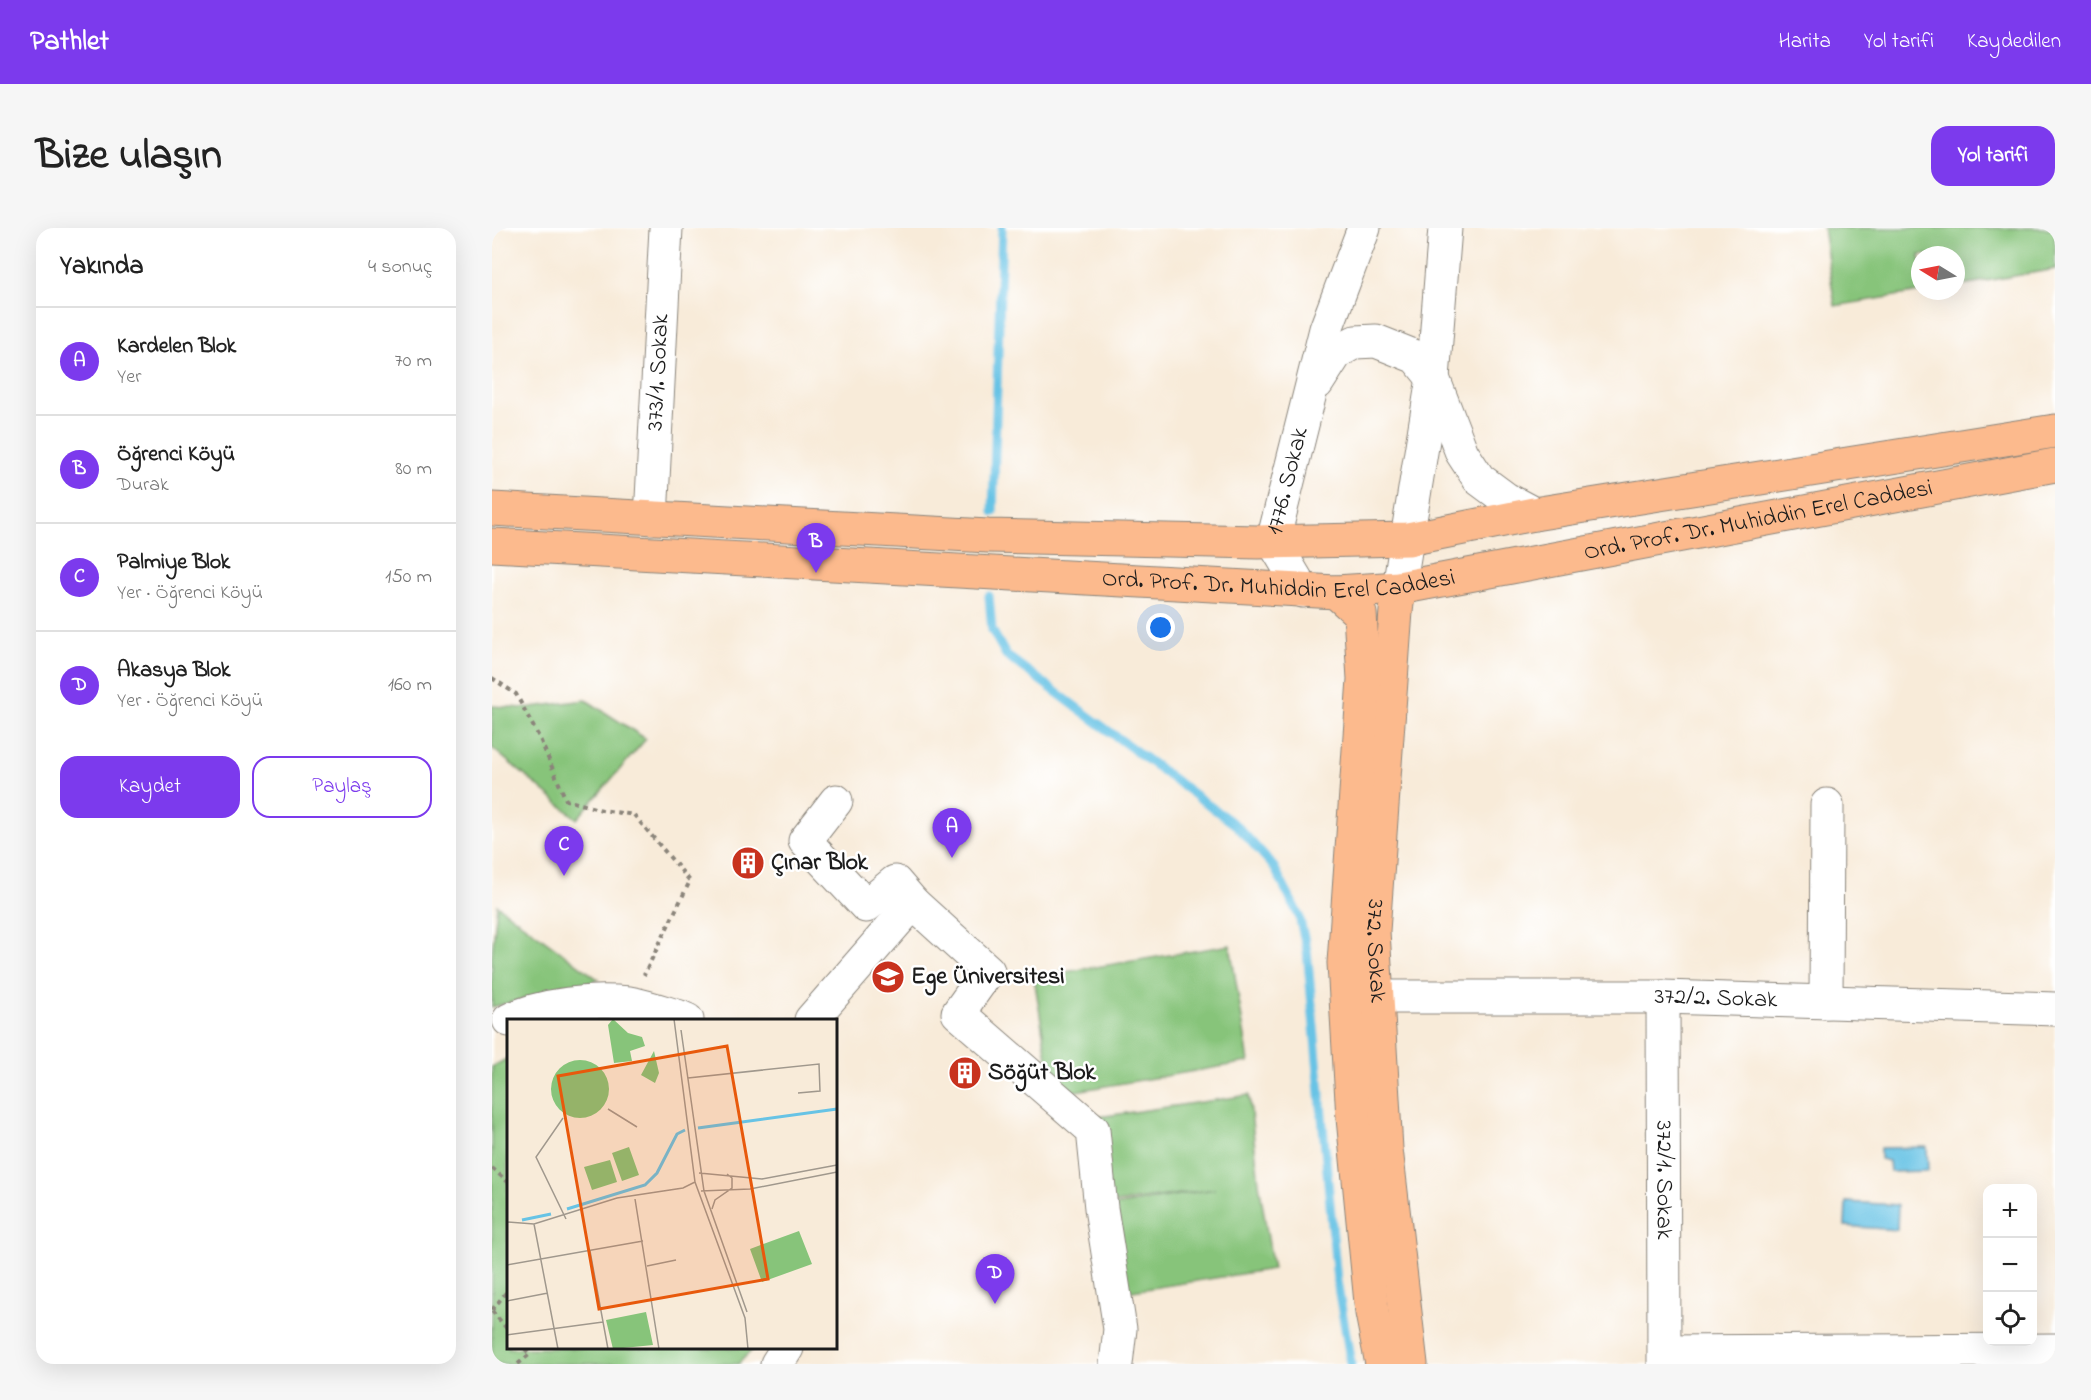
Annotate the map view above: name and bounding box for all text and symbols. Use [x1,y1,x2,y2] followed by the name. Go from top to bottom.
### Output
[30,22,109,63] text: Pathlet
[1779,27,1831,57] text: Harita
[1864,27,1934,57] text: Yol tarifi
[1967,27,2061,57] text: Kaydedilen
[36,126,222,187] text: Bize ulaşın
[1931,126,2055,186] button: Yol tarifi
[1911,246,1965,300] north arrow
[60,248,144,286] text: Yakında
[368,253,432,282] text: 4 sonuç
[638,312,679,431] street label: 373/1. Sokak
[117,331,236,363] text: Kardelen Blok
[73,347,86,376] text: A
[395,347,432,376] text: 70 m
[117,363,141,392] text: Yer
[1258,423,1318,539] street label: 1776. Sokak
[117,439,235,471] text: Öğrenci Köyü
[73,455,86,484] text: B
[395,455,432,484] text: 80 m
[117,471,169,500] text: Durak
[1581,471,1936,570] street label: Ord. Prof. Dr. Muhiddin Erel Caddesi
[796,524,836,573] pin: B
[117,547,230,579] text: Palmiye Blok
[1101,560,1458,610] street label: Ord. Prof. Dr. Muhiddin Erel Caddesi
[74,563,85,592] text: C
[385,563,432,592] text: 150 m
[117,579,263,608] text: Yer · Öğrenci Köyü
[1146,613,1175,642] your location
[117,655,230,687] text: Akasya Blok
[72,671,87,700] text: D
[388,671,432,700] text: 160 m
[117,687,263,716] text: Yer · Öğrenci Köyü
[60,756,240,818] button: Kaydet
[252,756,432,818] button: Paylaş
[932,808,972,858] pin: A
[544,826,584,876] pin: C
[730,845,766,881] building icon: Çınar Blok
[771,846,868,881] place label: Çınar Blok
[1356,898,1395,1004] street label: 372. Sokak
[870,959,906,995] school or university icon: Ege Üniversitesi
[911,960,1064,996] place label: Ege Üniversitesi
[1654,980,1779,1018] street label: 372/2. Sokak
[507,1019,837,1349] inset map
[947,1055,983,1091] building icon: Söğüt Blok
[988,1056,1096,1092] place label: Söğüt Blok
[1646,1120,1681,1240] street label: 372/1. Sokak
[1983,1184,2037,1346] map controls
[1983,1184,2037,1238] button: +
[1983,1238,2037,1292] button: −
[976,1254,1014,1304] pin: D
[1983,1292,2037,1346] button: locate

